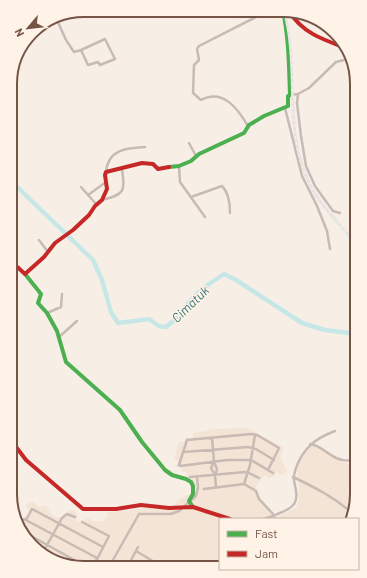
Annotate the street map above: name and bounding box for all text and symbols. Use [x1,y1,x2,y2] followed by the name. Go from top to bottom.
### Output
[8,8,48,48] north arrow
[11,27,26,39] text: N
[168,282,213,326] water label: Cimatuk
[219,518,359,570] legend
[255,526,278,540] text: Fast
[255,546,278,560] text: Jam

